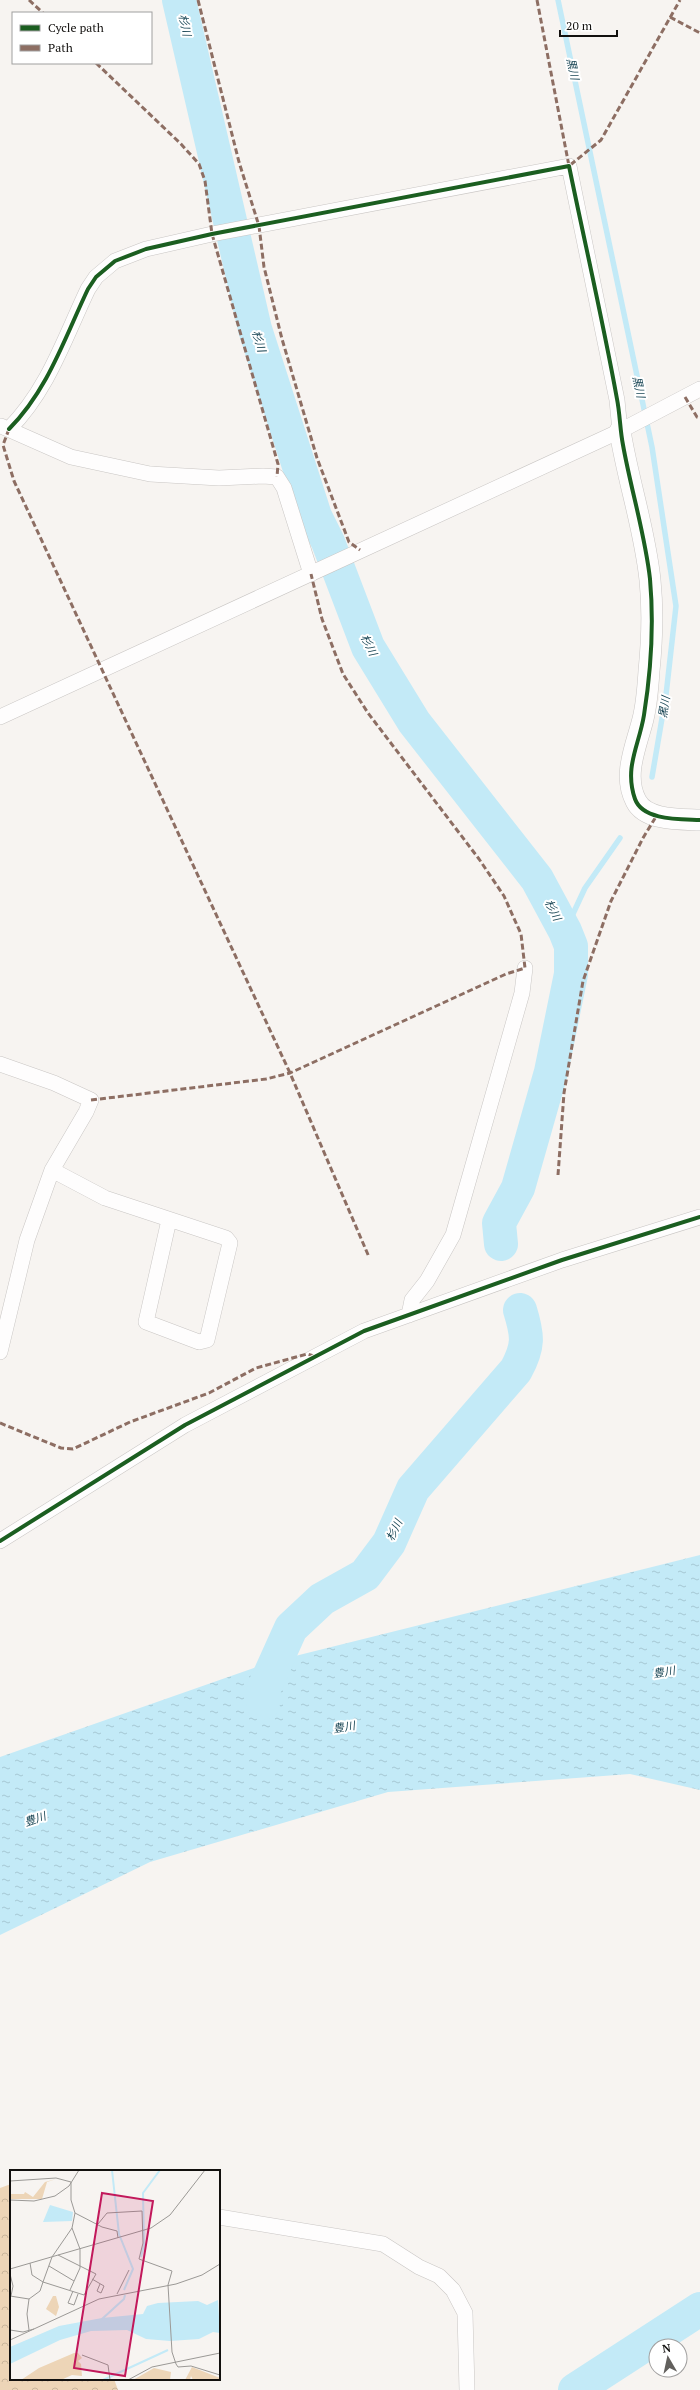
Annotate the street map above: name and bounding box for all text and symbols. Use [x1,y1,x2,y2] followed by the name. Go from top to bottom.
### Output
[12,12,152,64] legend
[560,12,617,38] scale bar
[176,13,195,38] water label: 杉川
[566,18,593,33] text: 20 m
[48,20,104,35] text: Cycle path
[48,40,73,55] text: Path
[564,57,582,82] water label: 黒川
[249,328,269,355] water label: 杉川
[630,375,648,400] water label: 黒川
[358,632,381,659] water label: 杉川
[655,694,673,719] water label: 黒川
[542,897,565,924] water label: 杉川
[383,1516,405,1543] water label: 杉川
[652,1663,677,1681] water label: 豊川
[332,1718,357,1736] water label: 豊川
[22,1808,49,1829] water label: 豊川
[10,2170,220,2380] inset map
[648,2338,688,2378] north arrow
[661,2340,672,2356] text: N

